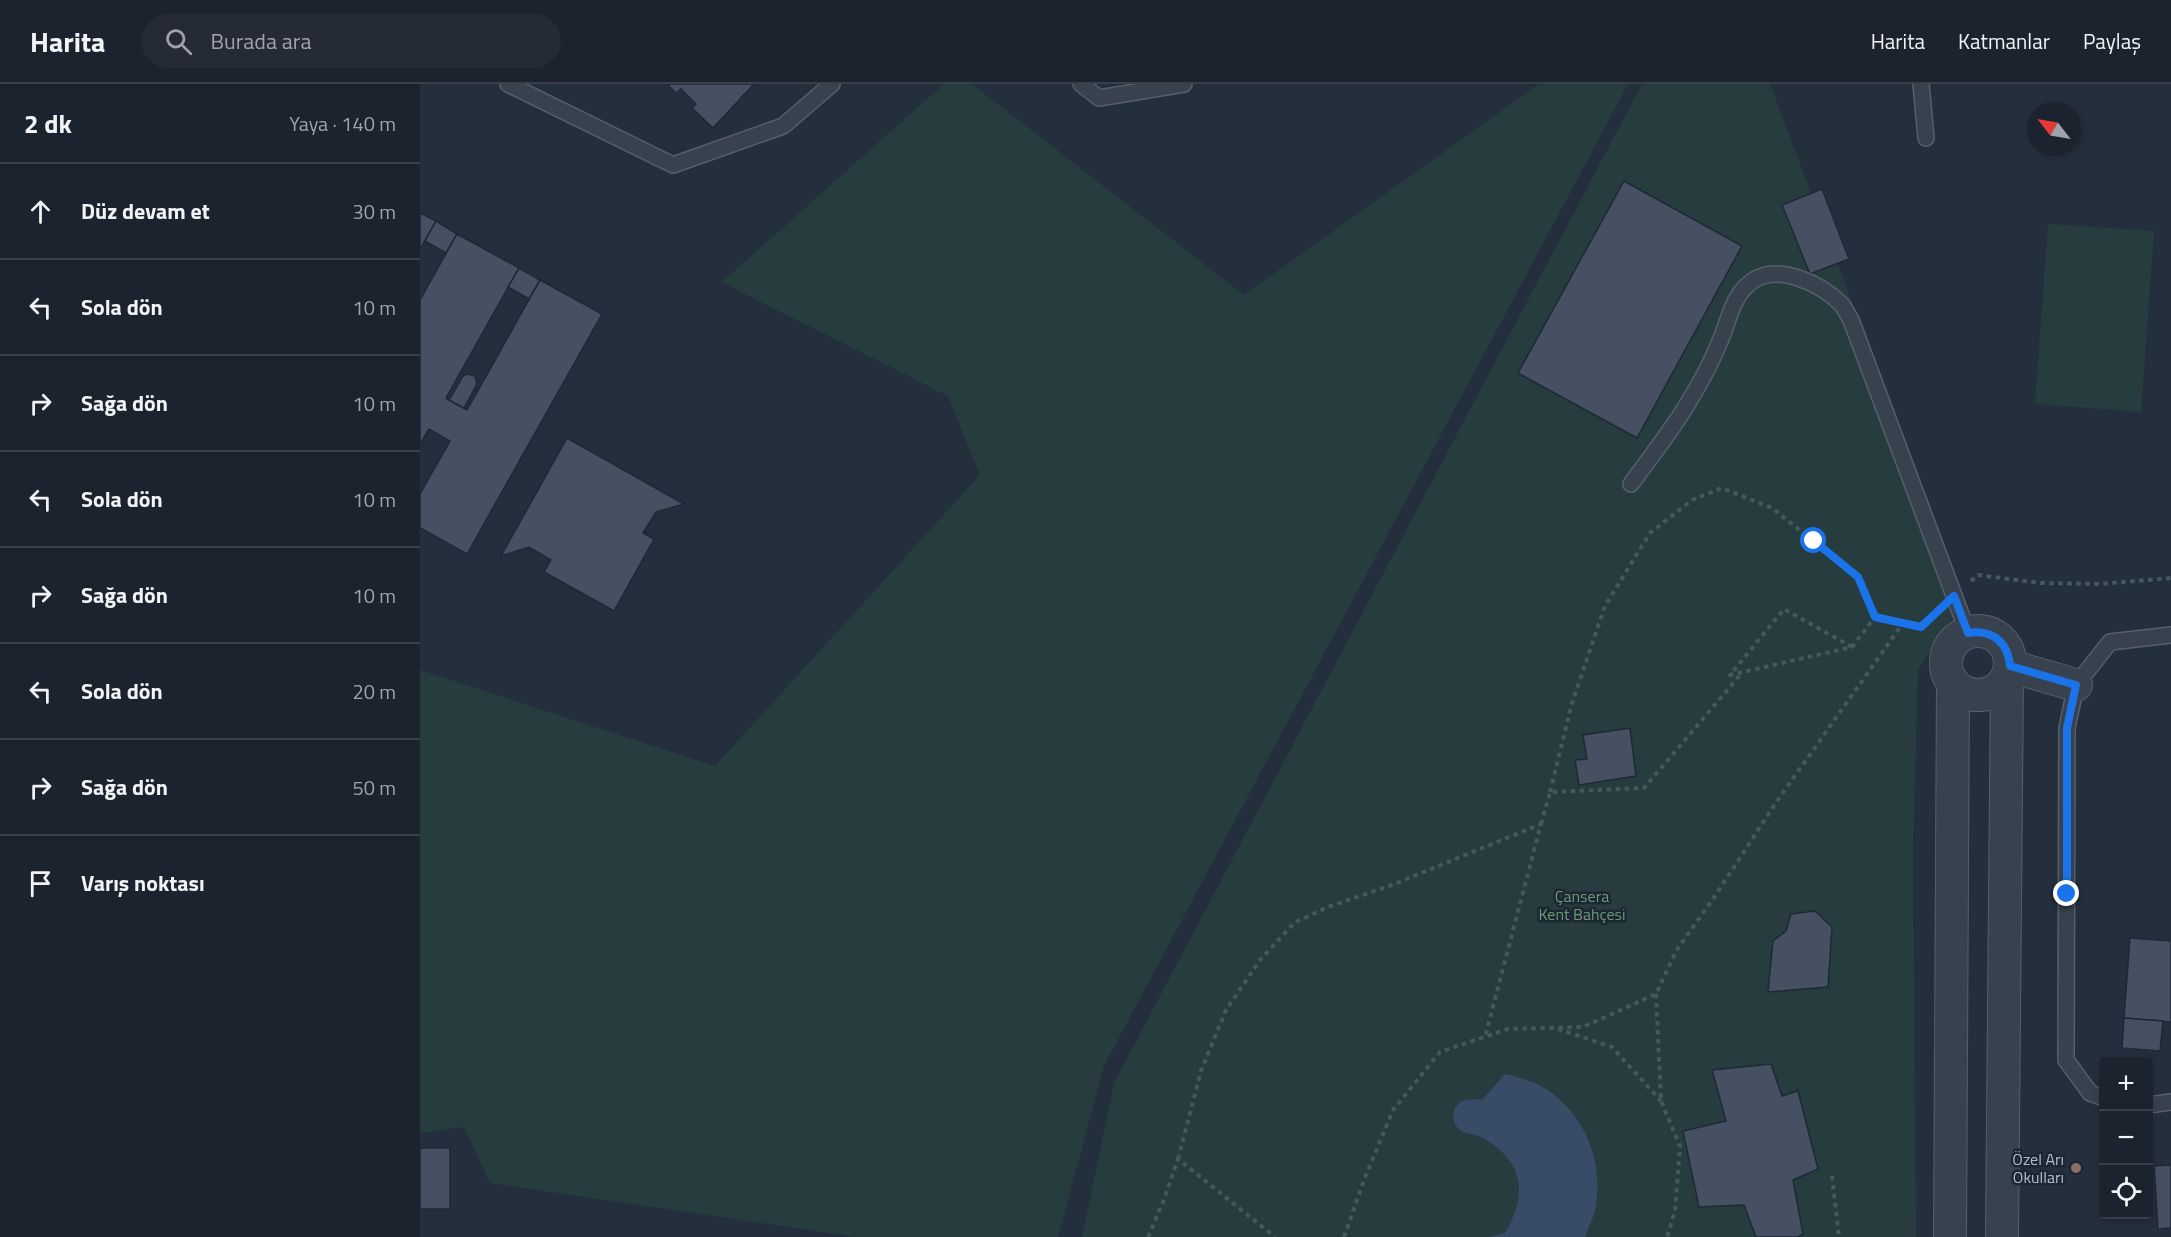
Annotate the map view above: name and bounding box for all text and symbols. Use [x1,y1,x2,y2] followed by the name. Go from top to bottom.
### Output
[141,14,561,68] search box
[30,20,105,63] text: Harita
[210,24,311,58] text: Burada ara
[162,25,195,58] icon: search
[1871,25,1925,57] text: Harita
[1958,25,2050,57] text: Katmanlar
[2083,25,2141,57] text: Paylaş
[2027,102,2081,156] north arrow
[24,104,72,143] text: 2 dk
[289,108,396,139] text: Yaya · 140 m
[81,194,210,228] text: Düz devam et
[24,195,57,228] icon: ahead
[352,196,396,227] text: 30 m
[81,290,163,324] text: Sola dön
[24,291,57,324] icon: left
[352,292,396,323] text: 10 m
[81,386,168,420] text: Sağa dön
[24,387,57,420] icon: right
[352,388,396,419] text: 10 m
[81,482,163,516] text: Sola dön
[24,483,57,516] icon: left
[352,484,396,515] text: 10 m
[1800,527,1826,553] route start
[81,578,168,612] text: Sağa dön
[24,579,57,612] icon: right
[352,580,396,611] text: 10 m
[81,674,163,708] text: Sola dön
[24,675,57,708] icon: left
[352,676,396,707] text: 20 m
[81,770,168,804] text: Sağa dön
[24,771,57,804] icon: right
[352,772,396,803] text: 50 m
[81,866,205,900] text: Varış noktası
[24,867,57,900] icon: arrive
[2053,880,2079,906] route end
[1539,884,1626,926] park label: Çansera Kent Bahçesi
[2099,1057,2153,1219] map controls
[2099,1057,2153,1111] button: +
[2099,1111,2153,1165] button: −
[2012,1147,2064,1189] place label: Özel Arı Okulları
[2069,1161,2083,1175] marker: Özel Arı Okulları
[2099,1165,2153,1219] button: locate

